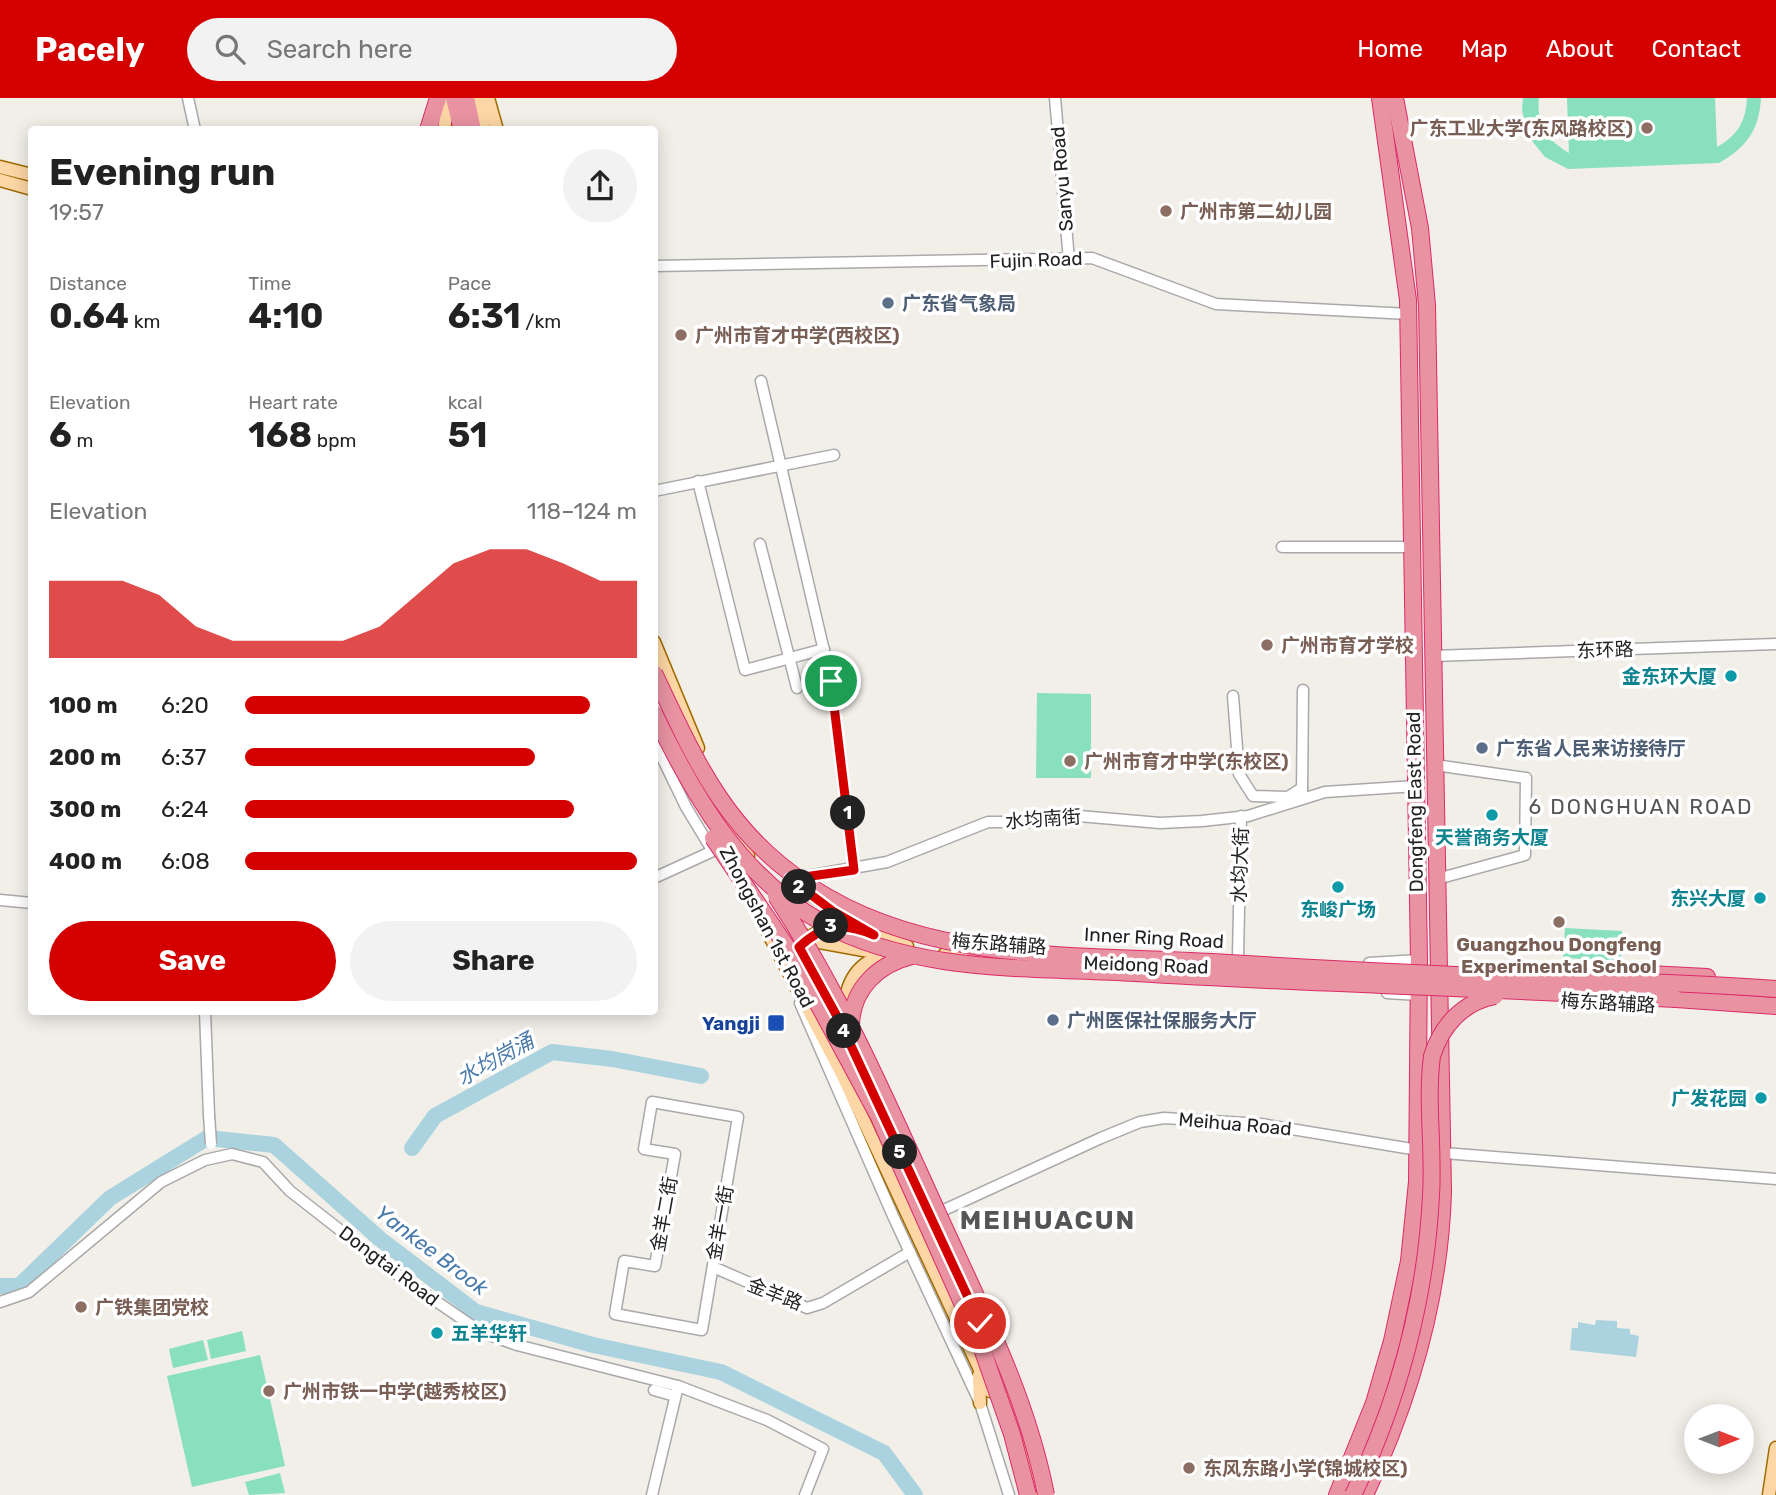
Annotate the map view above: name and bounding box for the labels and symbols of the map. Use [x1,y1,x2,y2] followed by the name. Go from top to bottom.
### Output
[1409,117,1633,140] place label: 广东工业大学(东风路校区)
[1639,120,1655,136] marker: 广东工业大学(东风路校区)
[1046,126,1078,232] street label: Sanyu Road
[1180,200,1332,223] place label: 广州市第二幼儿园
[1158,203,1174,219] marker: 广州市第二幼儿园
[989,247,1083,273] street label: Fujin Road
[902,292,1016,315] place label: 广东省气象局
[880,295,896,311] marker: 广东省气象局
[695,324,900,347] place label: 广州市育才中学(西校区)
[673,327,689,343] marker: 广州市育才中学(西校区)
[1281,634,1414,657] place label: 广州市育才学校
[1259,637,1275,653] marker: 广州市育才学校
[1576,638,1634,662] street label: 东环路
[801,651,861,711] pin
[1622,665,1717,688] place label: 金东环大厦
[1723,668,1739,684] marker: 金东环大厦
[1402,711,1428,893] street label: Dongfeng East Road
[1496,737,1686,760] place label: 广东省人民来访接待厅
[1474,740,1490,756] marker: 广东省人民来访接待厅
[1084,750,1289,773] place label: 广州市育才中学(东校区)
[1062,753,1078,769] marker: 广州市育才中学(东校区)
[1529,794,1753,819] district label: 6 DONGHUAN ROAD
[830,796,866,830] pin: 1
[1004,805,1082,833] street label: 水均南街
[1484,807,1500,823] marker: 天誉商务大厦
[1435,826,1549,849] place label: 天誉商务大厦
[1227,827,1253,903] street label: 水均大街
[715,842,819,1012] street label: Zhongshan 1st Road
[782,870,816,904] pin: 2
[1330,879,1346,895] marker: 东峻广场
[1670,887,1746,910] place label: 东兴大厦
[1752,890,1768,906] marker: 东兴大厦
[1300,898,1376,921] place label: 东峻广场
[814,908,848,944] pin: 3
[1551,914,1567,930] marker: Guangzhou Dongfeng Experimental School
[1084,923,1224,953] street label: Inner Ring Road
[951,929,1047,959] street label: 梅东路辅路
[1456,933,1662,978] place label: Guangzhou Dongfeng Experimental School
[1083,951,1209,979] street label: Meidong Road
[1560,989,1656,1017] street label: 梅东路辅路
[1067,1009,1257,1032] place label: 广州医保社保服务大厅
[702,1012,760,1035] place label: Yangji
[1045,1012,1061,1028] marker: 广州医保社保服务大厅
[766,1013,786,1033] marker: Yangji
[826,1014,862,1048] pin: 4
[452,1027,540,1090] water label: 水均岗涌
[1671,1087,1747,1110] place label: 广发花园
[1753,1090,1769,1106] marker: 广发花园
[1177,1108,1293,1140] street label: Meihua Road
[883,1134,918,1170] pin: 5
[646,1175,682,1253] street label: 金羊二街
[702,1184,738,1262] street label: 金羊一街
[371,1200,494,1301] water label: Yankee Brook
[960,1205,1136,1236] district label: MEIHUACUN
[335,1221,443,1311] street label: Dongtai Road
[744,1273,806,1315] street label: 金羊路
[950,1293,1010,1353] pin
[95,1296,209,1319] place label: 广铁集团党校
[73,1299,89,1315] marker: 广铁集团党校
[451,1322,527,1345] place label: 五羊华轩
[429,1325,445,1341] marker: 五羊华轩
[283,1380,507,1403] place label: 广州市铁一中学(越秀校区)
[261,1383,277,1399] marker: 广州市铁一中学(越秀校区)
[1684,1404,1754,1474] north arrow
[1203,1457,1408,1480] place label: 东风东路小学(锦城校区)
[1181,1460,1197,1476] marker: 东风东路小学(锦城校区)

